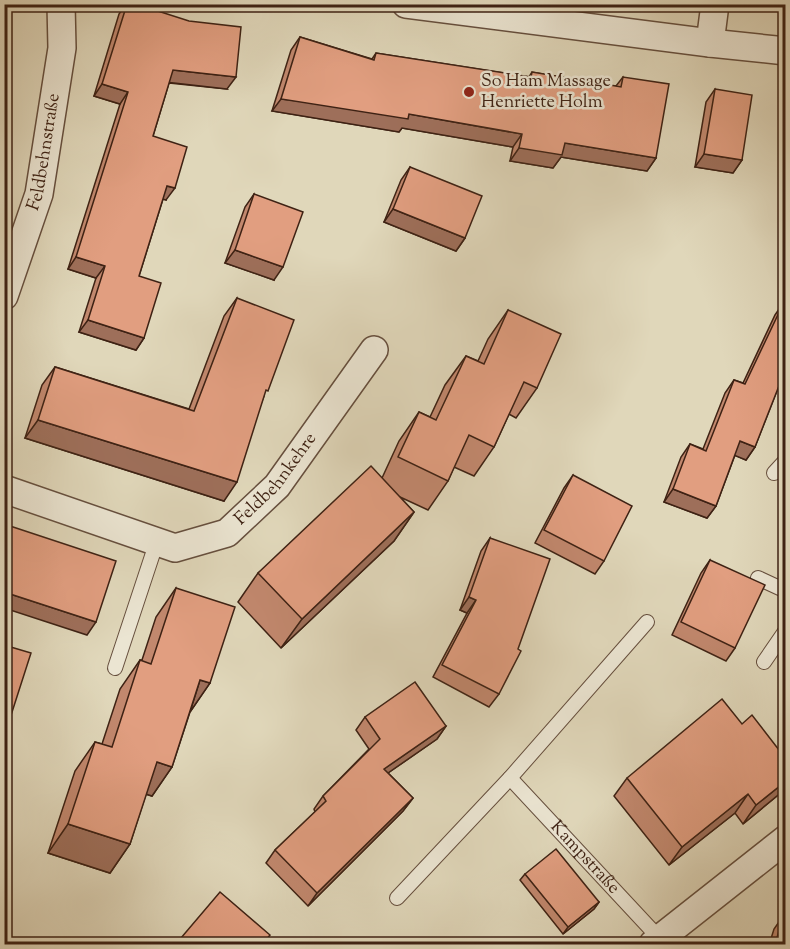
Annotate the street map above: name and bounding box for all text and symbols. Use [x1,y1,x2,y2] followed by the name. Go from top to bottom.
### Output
[481,69,611,116] place label: So Ham Massage Henriette Holm
[462,85,476,99] marker: So Ham Massage Henriette Holm
[21,92,68,214] street label: Feldbehnstraße
[229,428,324,532] street label: Feldbehnkehre
[543,815,625,900] street label: Kampstraße

